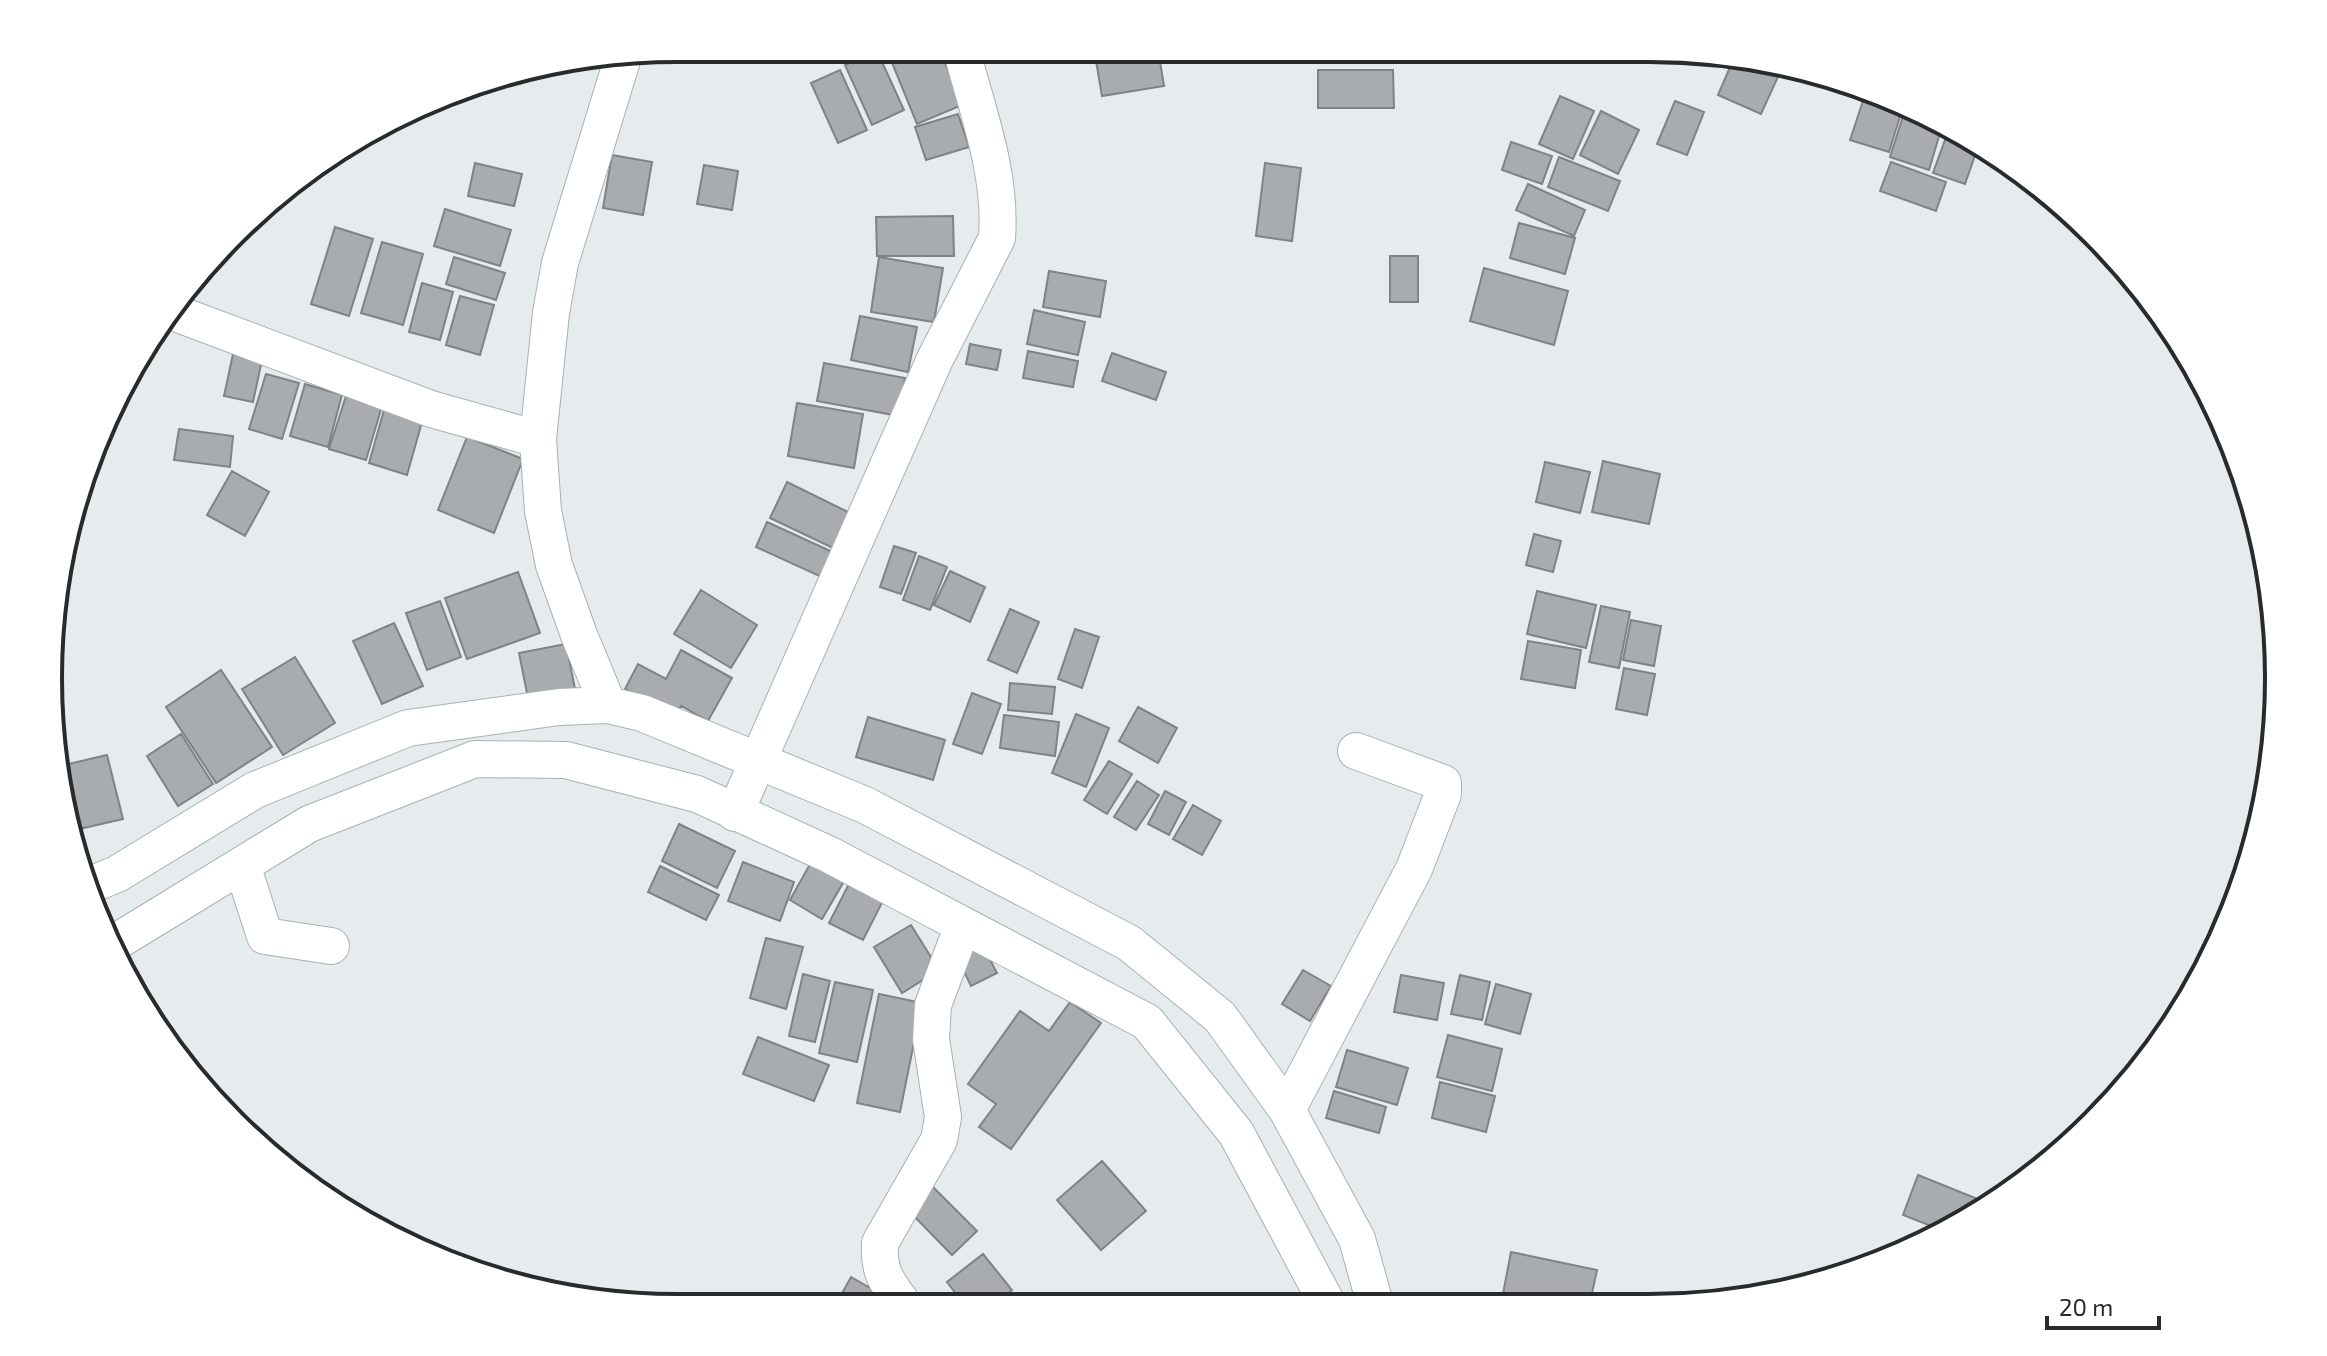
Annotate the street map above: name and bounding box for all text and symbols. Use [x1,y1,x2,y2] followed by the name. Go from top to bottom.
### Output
[2047,1280,2159,1330] scale bar
[2059,1292,2113,1321] text: 20 m

